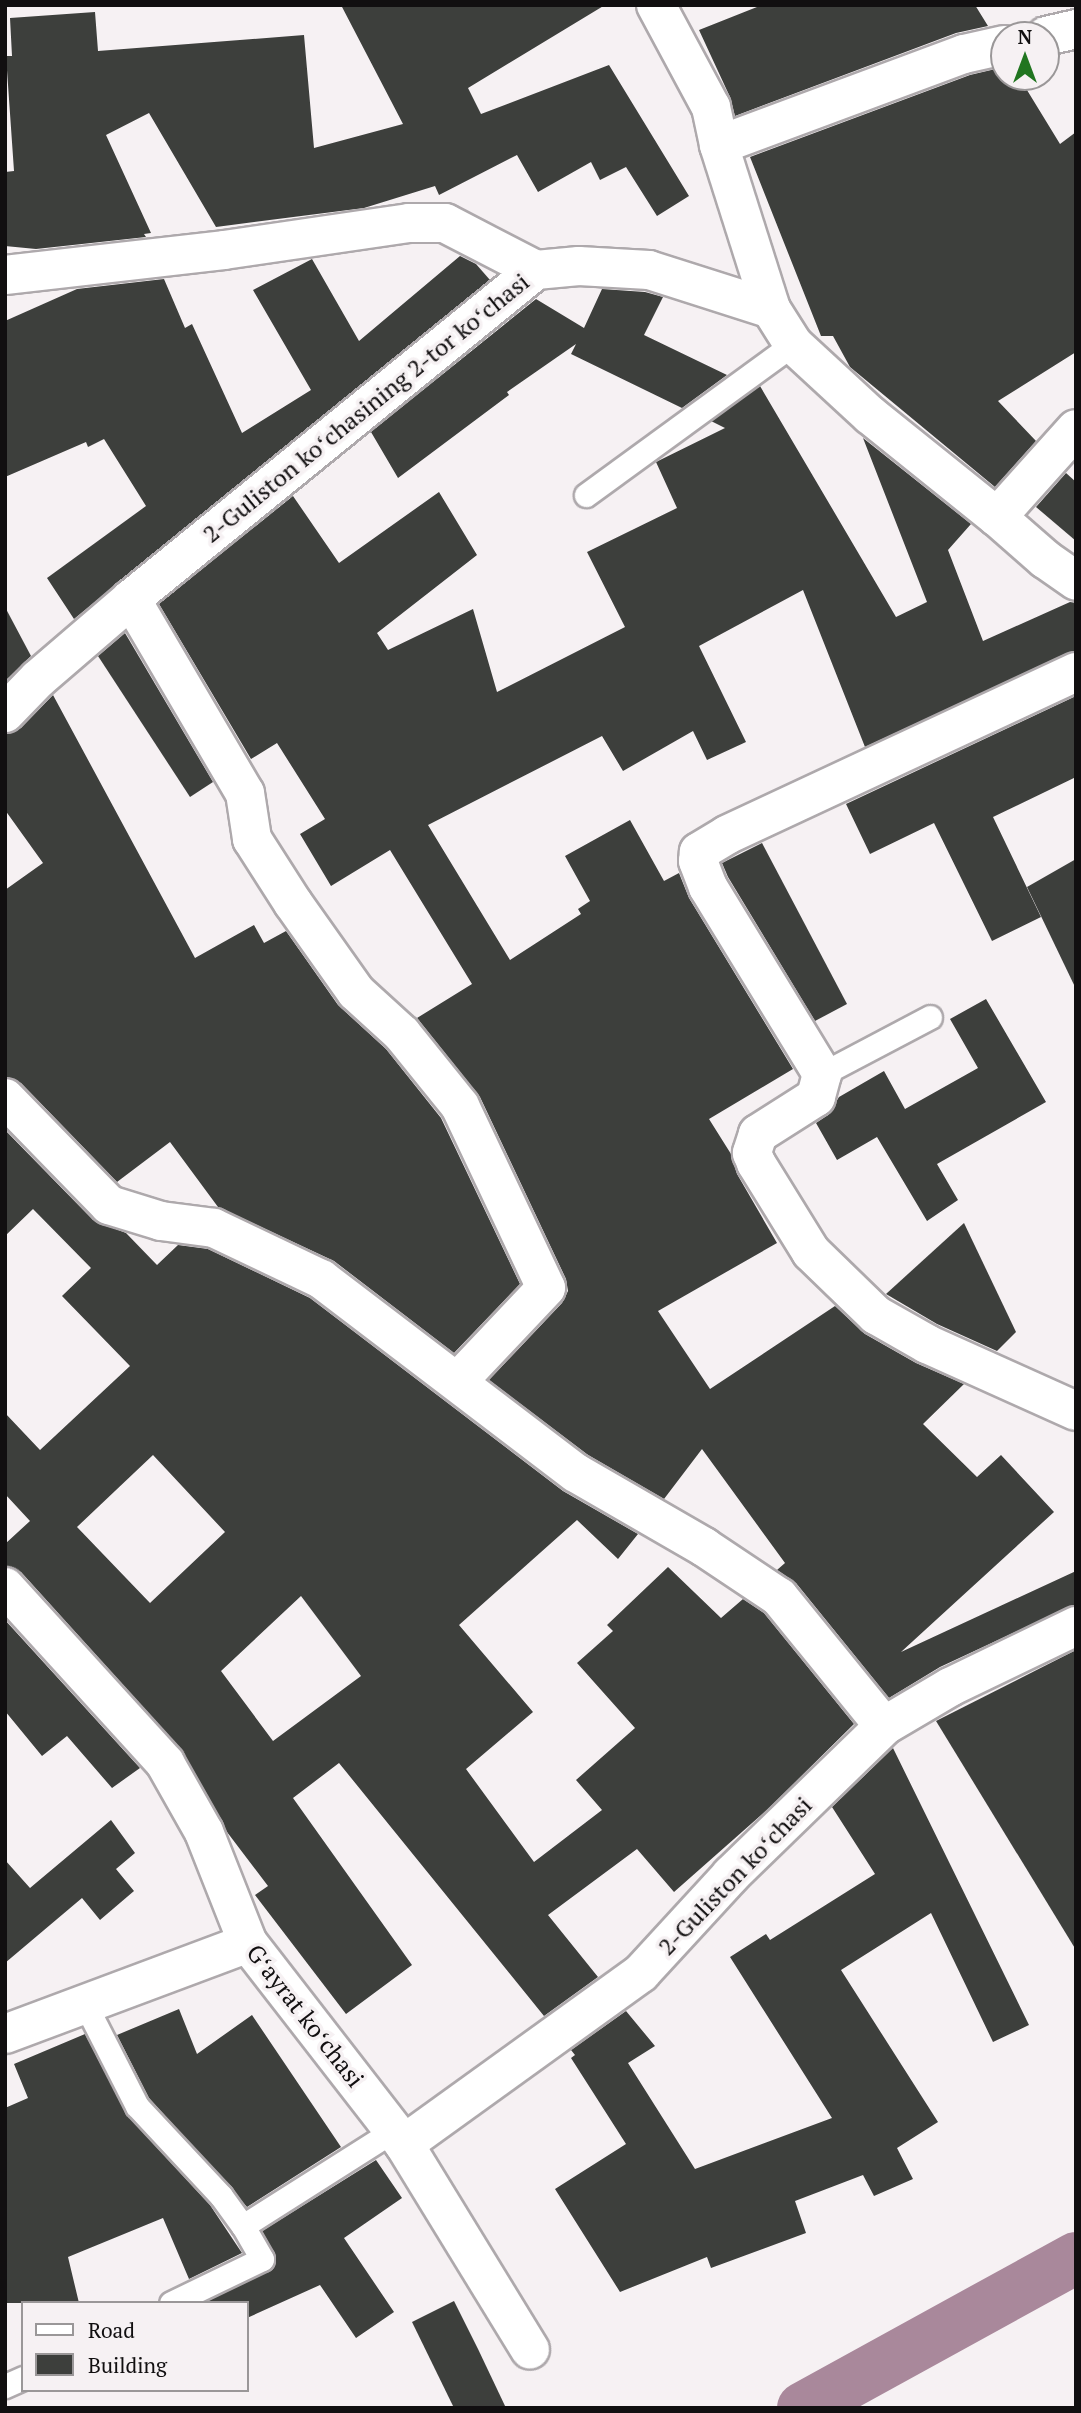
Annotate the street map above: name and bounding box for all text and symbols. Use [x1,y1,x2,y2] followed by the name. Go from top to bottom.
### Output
[990,21,1060,91] north arrow
[1018,24,1032,49] text: N
[197,267,535,549] street label: 2-Guliston koʻchasining 2-tor koʻchasi
[652,1791,818,1961] street label: 2-Guliston koʻchasi
[240,1939,370,2093] street label: Gʻayrat koʻchasi
[21,2301,248,2392] legend
[88,2316,135,2344] text: Road
[88,2351,167,2379] text: Building

